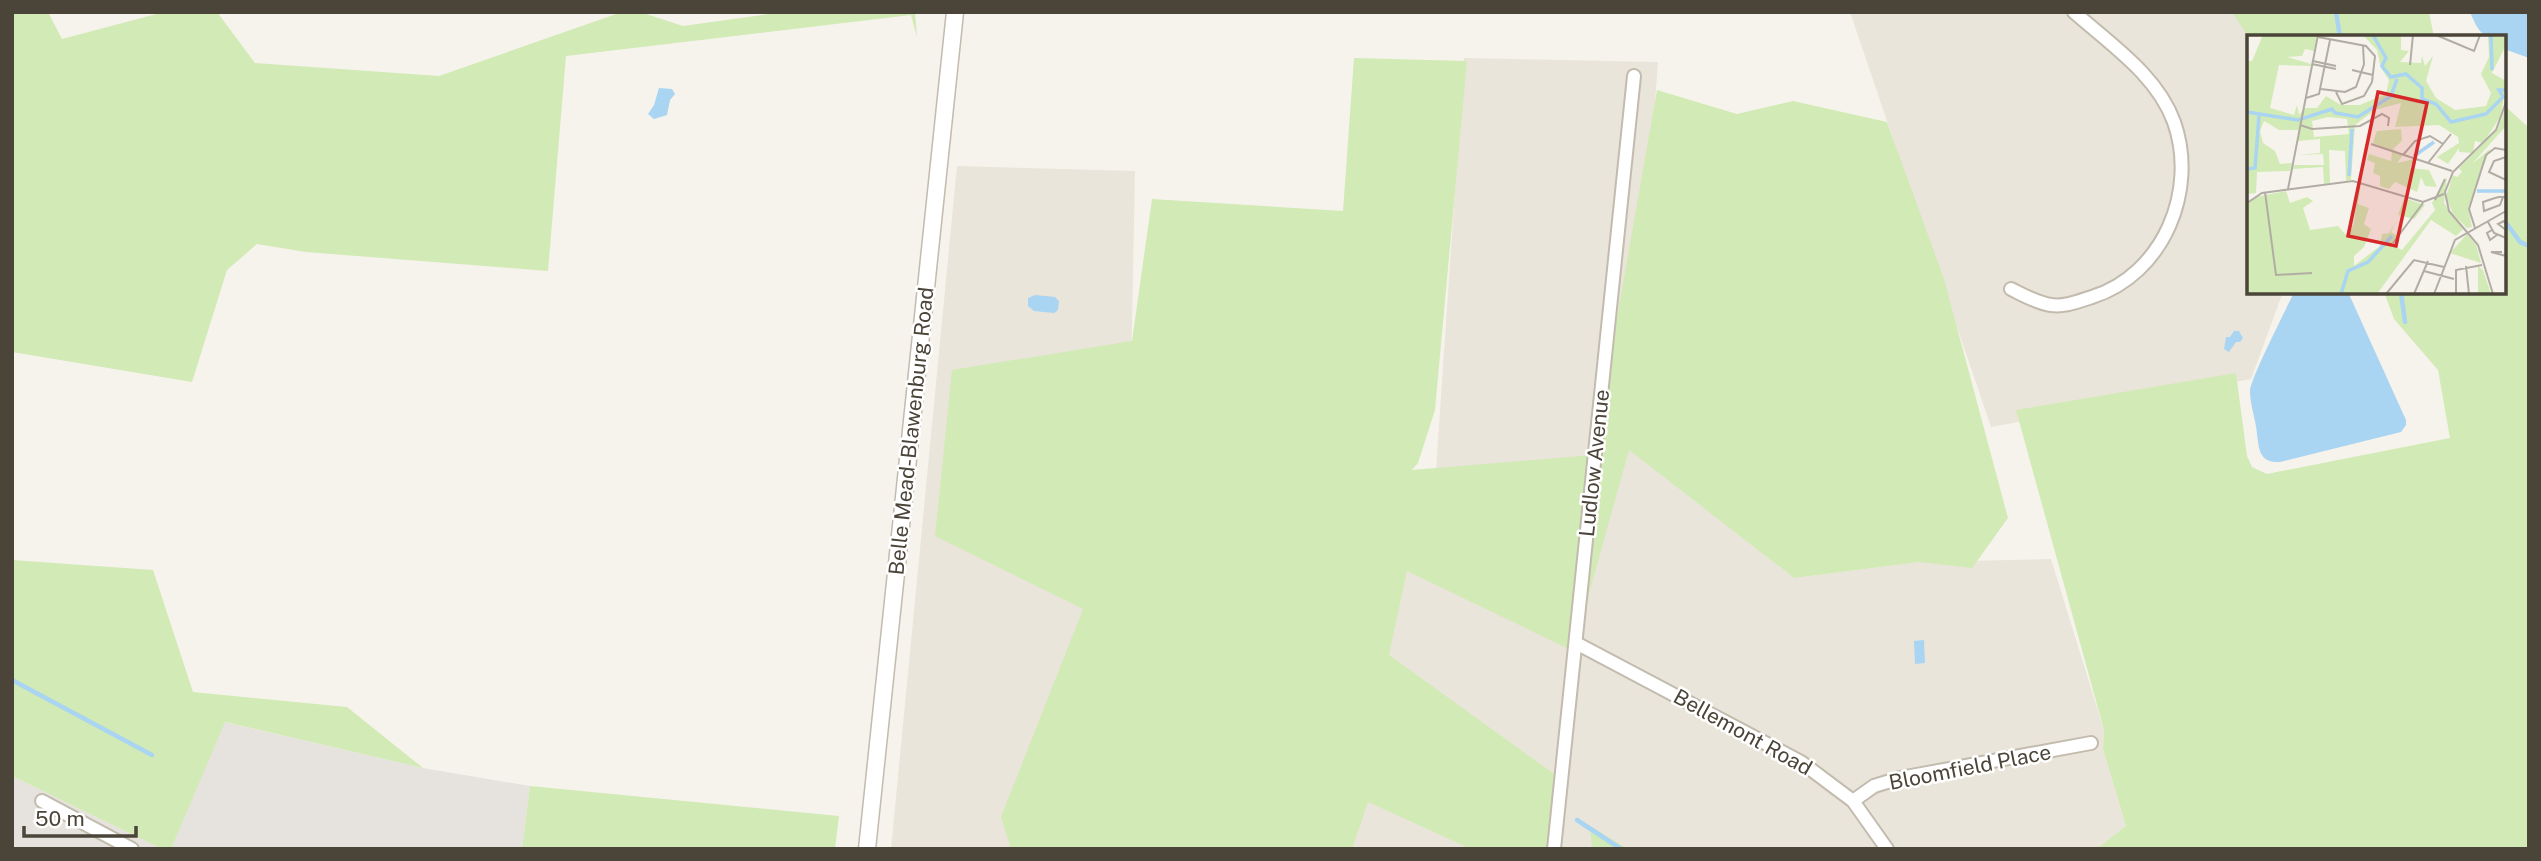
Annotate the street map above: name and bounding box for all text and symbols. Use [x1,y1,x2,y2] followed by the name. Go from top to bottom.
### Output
[2247,35,2506,294] inset map
[883,286,939,576] street label: Belle Mead-Blawenburg Road
[1574,388,1614,538] street label: Ludlow Avenue
[1669,684,1817,780] street label: Bellemont Road
[1887,739,2053,795] street label: Bloomfield Place
[24,794,136,838] scale bar
[35,806,85,831] text: 50 m

